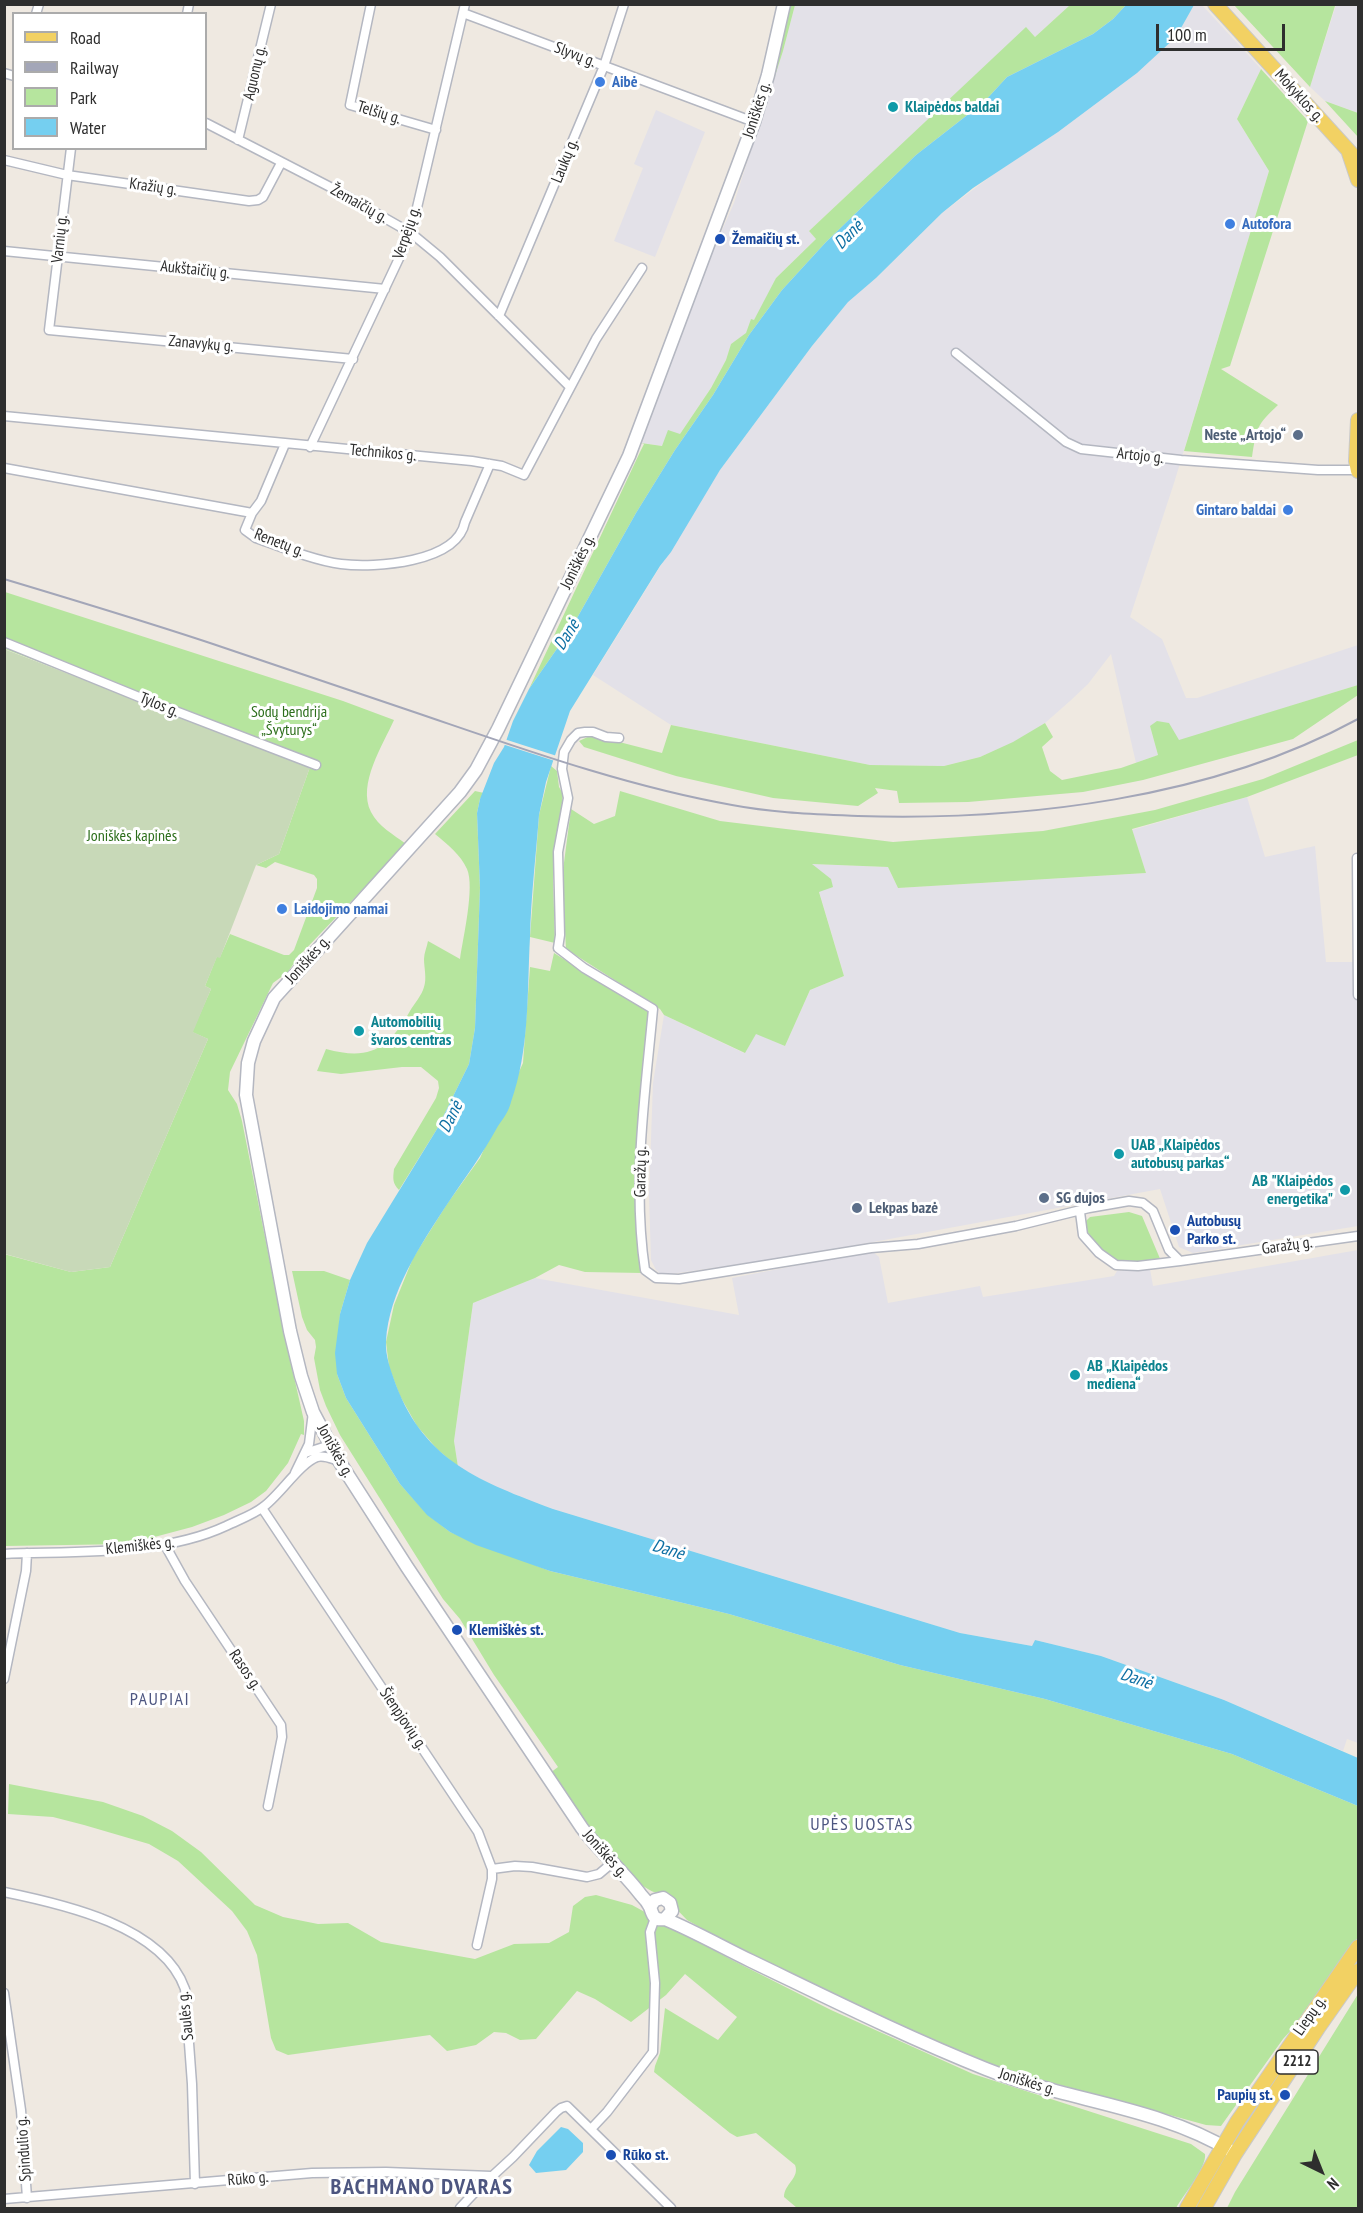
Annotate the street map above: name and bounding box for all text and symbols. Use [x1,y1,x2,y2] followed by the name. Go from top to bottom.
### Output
[12,12,207,150] legend
[1159,12,1288,50] scale bar
[1167,23,1207,46] text: 100 m
[70,26,101,49] text: Road
[551,38,599,72] street label: Slyvų g.
[239,44,271,102] street label: Aguonų g.
[70,56,119,79] text: Railway
[1270,66,1328,126] street label: Mokyklos g.
[612,72,638,92] place label: Aibė
[593,75,607,89] marker: Aibė
[739,80,775,140] street label: Joniškės g.
[70,86,97,109] text: Park
[355,97,403,129] street label: Telšių g.
[905,97,999,117] place label: Klaipėdos baldai
[886,100,900,114] marker: Klaipėdos baldai
[70,116,106,139] text: Water
[547,136,583,186] street label: Laukų g.
[128,174,178,200] street label: Kražių g.
[327,180,391,228] street label: Žemaičių g.
[389,204,425,262] street label: Verpėjų g.
[48,214,72,264] street label: Varnių g.
[1242,214,1291,234] place label: Autofora
[830,216,868,254] water label: Danė
[1223,217,1237,231] marker: Autofora
[732,229,800,249] place label: Žemaičių st.
[713,232,727,246] marker: Žemaičių st.
[159,257,231,283] street label: Aukštaičių g.
[168,332,234,356] street label: Zanavykų g.
[1204,425,1286,445] place label: Neste „Artojo“
[1291,428,1305,442] marker: Neste „Artojo“
[349,441,417,465] street label: Technikos g.
[1116,444,1164,468] street label: Artojo g.
[1196,500,1276,520] place label: Gintaro baldai
[1281,503,1295,517] marker: Gintaro baldai
[251,525,307,561] street label: Renetų g.
[557,532,599,592] street label: Joniškės g.
[549,616,585,654] water label: Danė
[137,688,181,722] street label: Tylos g.
[251,702,327,740] park label: Sodų bendrija „Švyturys“
[87,826,177,846] park label: Joniškės kapinės
[294,899,388,919] place label: Laidojimo namai
[275,902,289,916] marker: Laidojimo namai
[281,932,335,988] street label: Joniškės g.
[371,1012,451,1050] place label: Automobilių švaros centras
[352,1024,366,1038] marker: Automobilių švaros centras
[434,1098,468,1136] water label: Danė
[1131,1135,1229,1173] place label: UAB „Klaipėdos autobusų parkas“
[631,1146,651,1198] street label: Garažų g.
[1112,1147,1126,1161] marker: UAB „Klaipėdos autobusų parkas“
[1252,1171,1333,1209] place label: AB "Klaipėdos energetika"
[1338,1183,1352,1197] marker: AB "Klaipėdos energetika"
[1056,1188,1105,1208] place label: SG dujos
[1037,1191,1051,1205] marker: SG dujos
[869,1198,938,1218] place label: Lekpas bazė
[850,1201,864,1215] marker: Lekpas bazė
[1187,1211,1241,1249] place label: Autobusų Parko st.
[1168,1223,1182,1237] marker: Autobusų Parko st.
[1260,1233,1314,1259] street label: Garažų g.
[1087,1356,1168,1394] place label: AB „Klaipėdos mediena“
[1068,1368,1082,1382] marker: AB „Klaipėdos mediena“
[313,1421,357,1481] street label: Joniškės g.
[105,1533,175,1559] street label: Klemiškės g.
[650,1535,686,1565] water label: Danė
[469,1620,544,1640] place label: Klemiškės st.
[450,1623,464,1637] marker: Klemiškės st.
[224,1646,266,1694] street label: Rasos g.
[1117,1664,1155,1694] water label: Danė
[375,1684,431,1754] street label: Šienpjovių g.
[130,1689,190,1711] district label: PAUPIAI
[810,1814,914,1836] district label: UPĖS UOSTAS
[578,1826,632,1882] street label: Joniškės g.
[174,1991,198,2041] street label: Saulės g.
[1290,1993,1330,2039] street label: Liepų g.
[1276,2050,1318,2074] road number: 2212
[997,2064,1057,2100] street label: Joniškės g.
[1217,2085,1273,2105] place label: Paupių st.
[1278,2088,1292,2102] marker: Paupių st.
[12,2116,36,2182] street label: Spindulio g.
[1291,2141,1351,2201] north arrow
[623,2145,669,2165] place label: Rūko st.
[604,2148,618,2162] marker: Rūko st.
[227,2168,269,2190] street label: Rūko g.
[1323,2174,1343,2194] text: N
[331,2175,513,2201] district label: BACHMANO DVARAS

